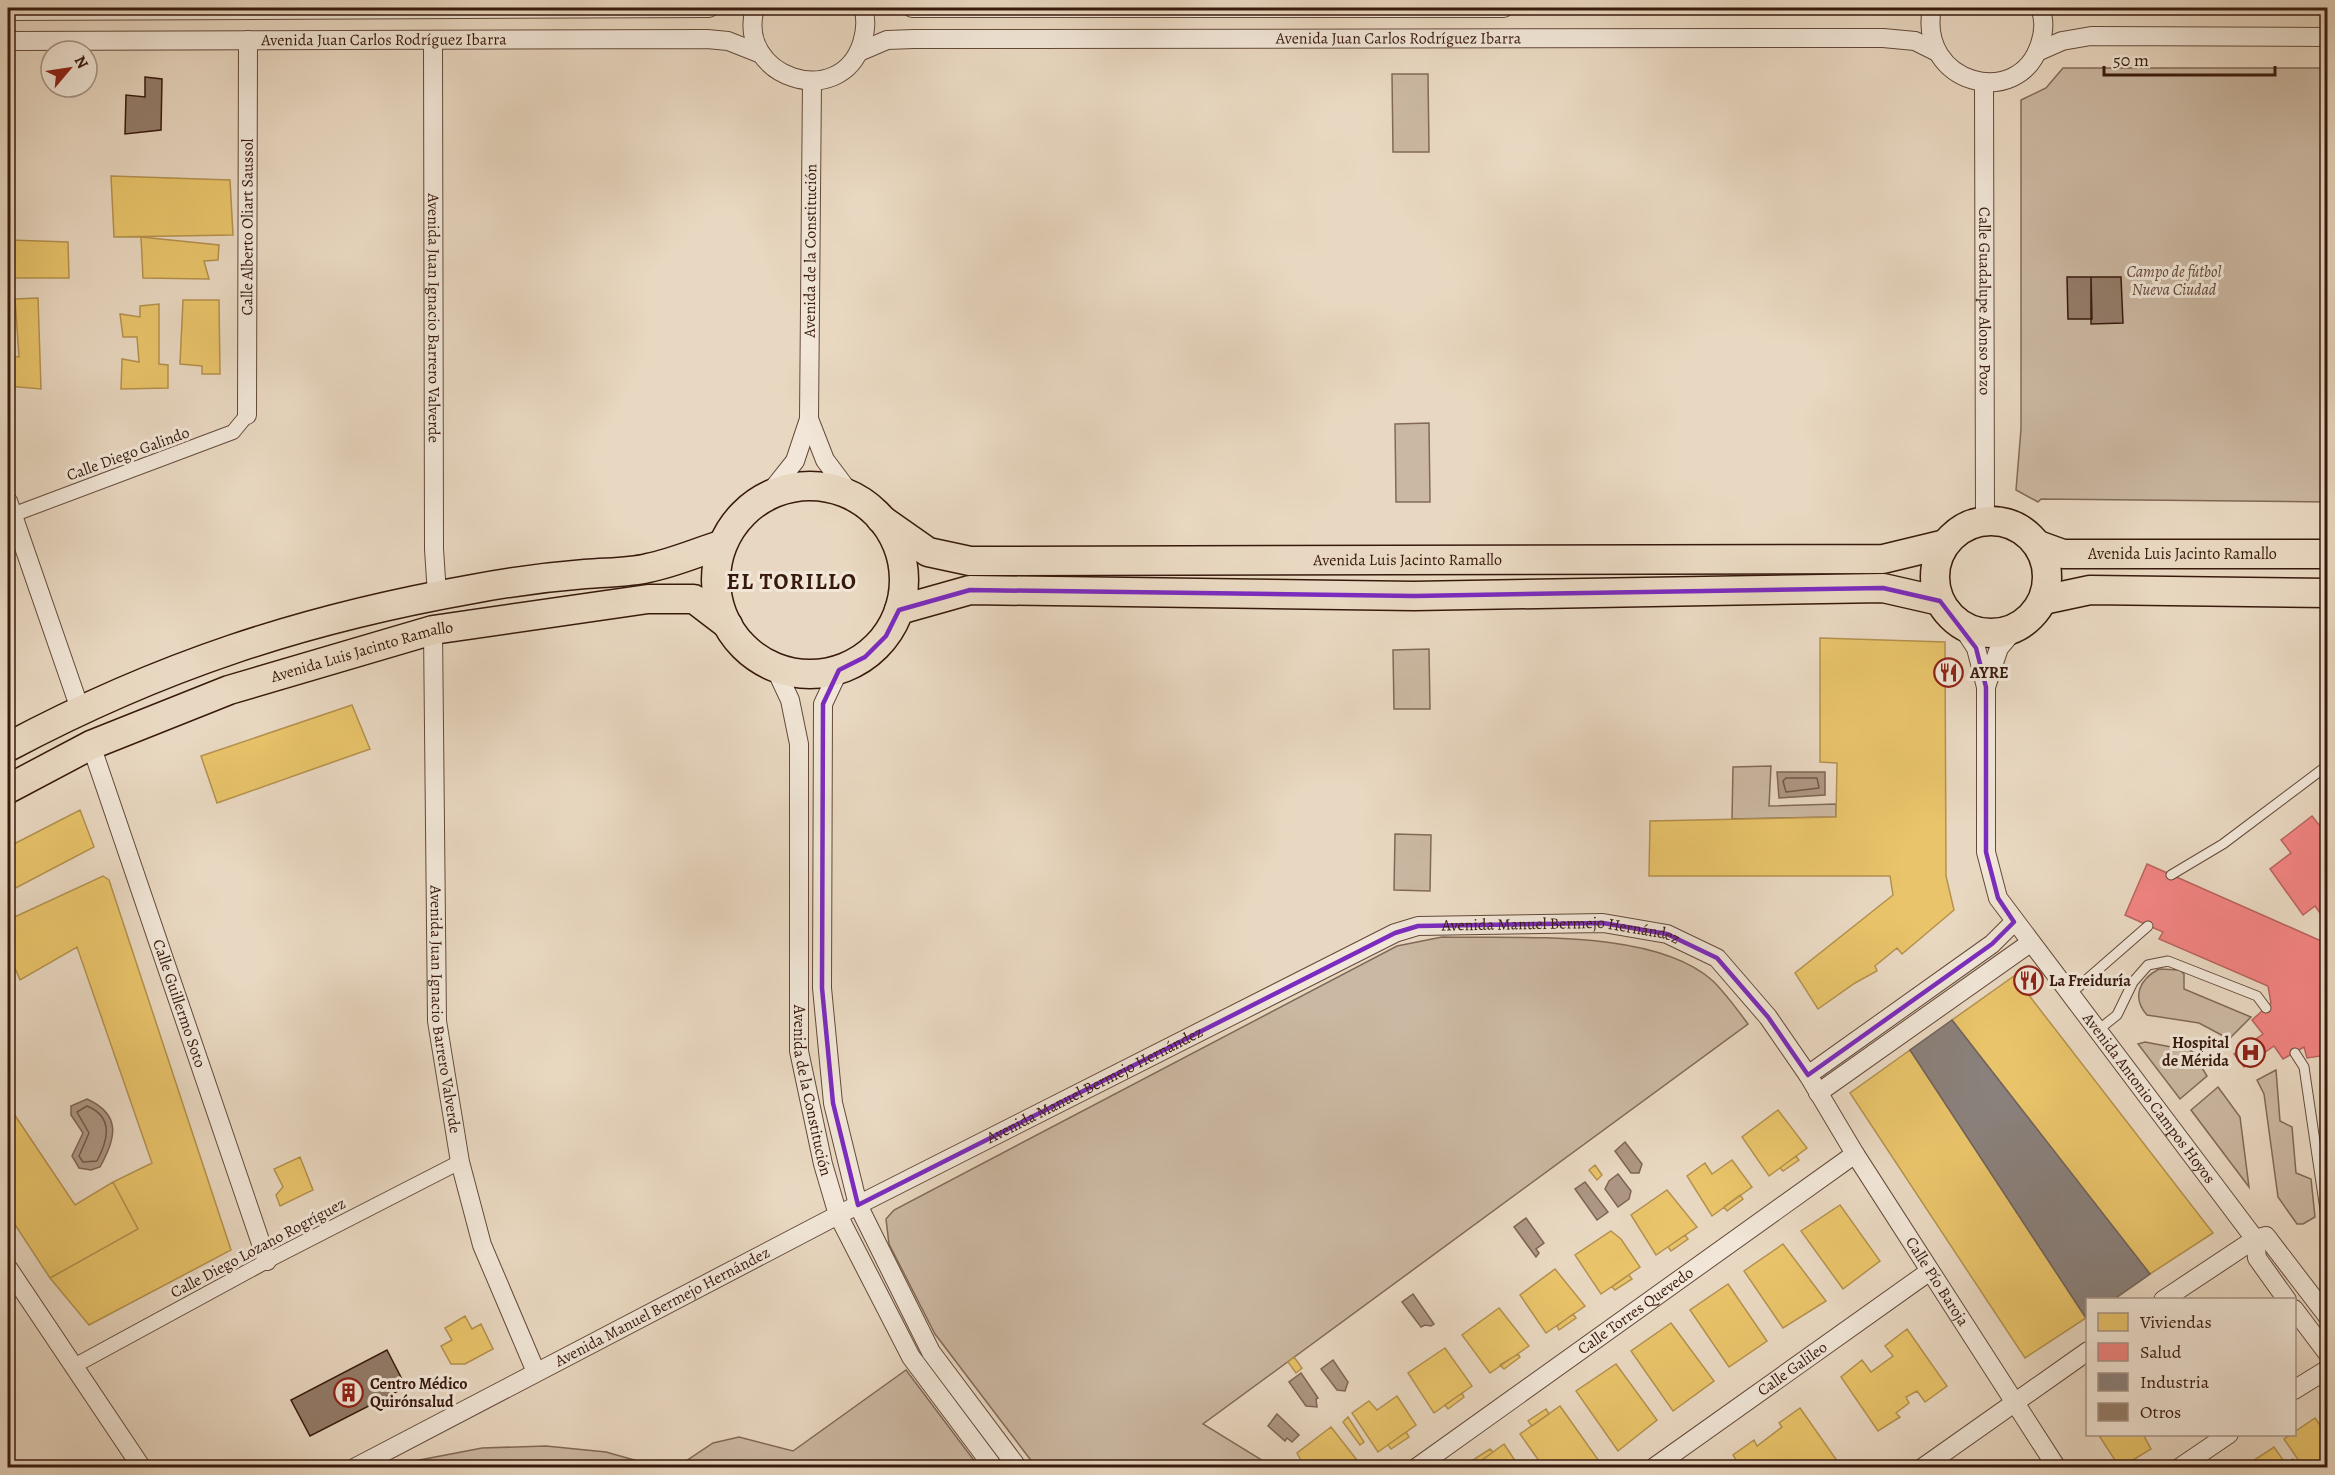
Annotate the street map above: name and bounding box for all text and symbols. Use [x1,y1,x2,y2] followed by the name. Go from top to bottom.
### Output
[1275,27,1522,50] street label: Avenida Juan Carlos Rodríguez Ibarra
[260,29,507,51] street label: Avenida Juan Carlos Rodríguez Ibarra
[39,39,99,99] north arrow
[2104,39,2275,77] scale bar
[2113,48,2149,72] text: 50 m
[69,52,94,73] text: N
[236,138,259,316] street label: Calle Alberto Oliart Saussol
[799,163,822,339] street label: Avenida de la Constitución
[422,192,445,443] street label: Avenida Juan Ignacio Barrero Valverde
[1973,207,1996,395] street label: Calle Guadalupe Alonso Pozo
[2126,261,2222,301] park label: Campo de fútbol Nueva Ciudad
[64,422,193,486] street label: Calle Diego Galindo
[2087,543,2277,565] street label: Avenida Luis Jacinto Ramallo
[1312,549,1502,571] street label: Avenida Luis Jacinto Ramallo
[727,567,857,597] district label: EL TORILLO
[267,616,455,688] street label: Avenida Luis Jacinto Ramallo
[1933,657,1965,689] restaurant icon: AYRE
[1969,662,2009,684] place label: AYRE
[425,884,466,1135] street label: Avenida Juan Ignacio Barrero Valverde
[1440,912,1684,950] street label: Avenida Manuel Bermejo Hernández
[147,936,211,1070] street label: Calle Guillermo Soto
[2012,965,2044,997] restaurant icon: La Freiduría
[2049,970,2131,992] place label: La Freiduría
[788,1004,837,1179] street label: Avenida de la Constitución
[2077,1007,2221,1188] street label: Avenida Antonio Campos Hoyos
[982,1021,1207,1149] street label: Avenida Manuel Bermejo Hernández
[2162,1032,2230,1072] place label: Hospital de Mérida
[2234,1036,2266,1068] hospital icon: Hospital de Mérida
[167,1192,349,1304] street label: Calle Diego Lozano Rogríguez
[1900,1233,1974,1331] street label: Calle Pío Baroja
[550,1242,774,1373] street label: Avenida Manuel Bermejo Hernández
[1573,1262,1698,1360] street label: Calle Torres Quevedo
[2086,1298,2296,1436] legend
[2139,1310,2212,1334] text: Viviendas
[1753,1336,1832,1401] street label: Calle Galileo
[2140,1340,2182,1364] text: Salud
[2140,1370,2210,1394] text: Industria
[370,1373,468,1413] place label: Centro Médico Quirónsalud
[333,1377,365,1409] building icon: Centro Médico Quirónsalud
[2140,1400,2181,1424] text: Otros

